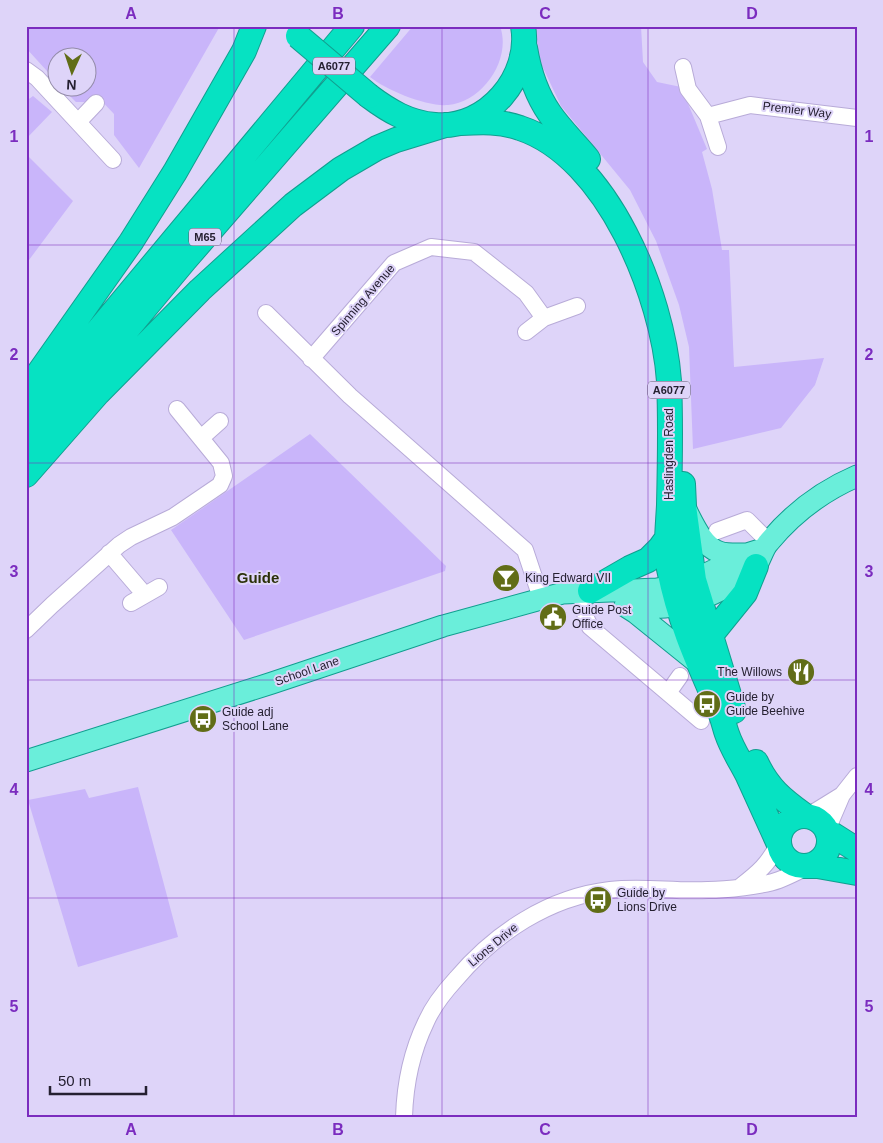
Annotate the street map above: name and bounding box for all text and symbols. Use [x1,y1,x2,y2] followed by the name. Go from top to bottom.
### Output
[125,5,137,22] text: A
[332,5,344,22] text: B
[539,5,551,22] text: C
[746,5,758,22] text: D
[48,48,98,98] north arrow
[313,58,355,74] road number: A6077
[66,77,77,93] text: N
[762,99,832,121] street label: Premier Way
[10,128,19,145] text: 1
[865,128,874,145] text: 1
[189,228,221,246] road number: M65
[328,261,398,339] street label: Spinning Avenue
[10,346,19,363] text: 2
[865,346,874,363] text: 2
[648,382,690,398] road number: A6077
[662,408,676,500] street label: Haslingden Road
[10,563,19,580] text: 3
[491,563,521,593] bar icon: King Edward VII
[865,563,874,580] text: 3
[237,569,279,586] district label: Guide
[525,571,611,585] place label: King Edward VII
[538,602,568,632] public building icon: Guide Post Office
[572,603,632,631] place label: Guide Post Office
[273,653,341,688] street label: School Lane
[786,657,816,687] restaurant icon: The Willows
[717,665,782,679] place label: The Willows
[692,689,722,719] bus stop icon: Guide by Guide Beehive
[726,690,805,718] place label: Guide by Guide Beehive
[188,704,218,734] bus stop icon: Guide adj School Lane
[222,705,289,733] place label: Guide adj School Lane
[10,781,19,798] text: 4
[865,781,874,798] text: 4
[583,885,613,915] bus stop icon: Guide by Lions Drive
[617,886,677,914] place label: Guide by Lions Drive
[466,920,521,970] street label: Lions Drive
[10,998,19,1015] text: 5
[865,998,874,1015] text: 5
[50,1063,146,1095] scale bar
[58,1072,91,1089] text: 50 m
[125,1121,137,1138] text: A
[332,1121,344,1138] text: B
[539,1121,551,1138] text: C
[746,1121,758,1138] text: D

